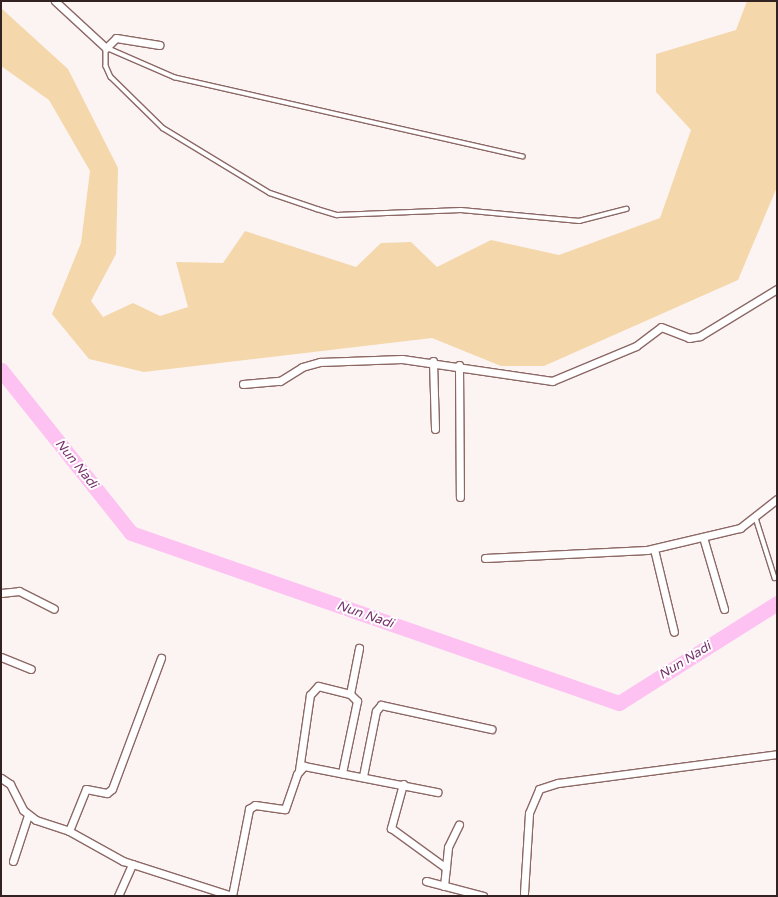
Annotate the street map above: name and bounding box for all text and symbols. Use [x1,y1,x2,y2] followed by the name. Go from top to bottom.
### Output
[51,436,101,492] water label: Nun Nadi
[335,598,395,632] water label: Nun Nadi
[656,639,714,683] water label: Nun Nadi

